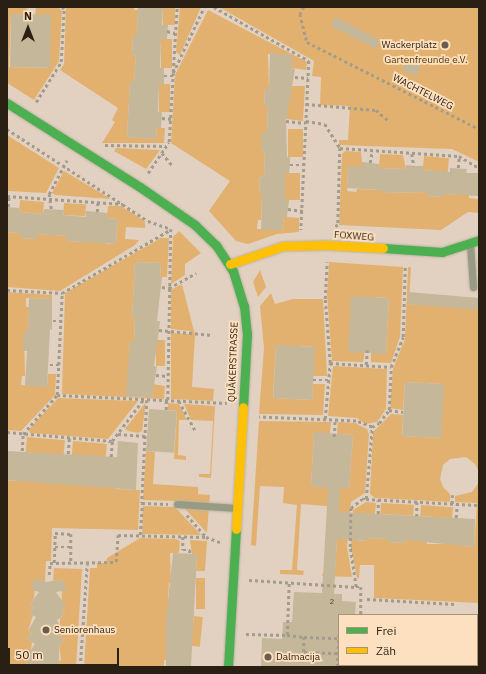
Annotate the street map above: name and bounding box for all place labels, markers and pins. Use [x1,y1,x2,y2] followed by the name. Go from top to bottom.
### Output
[382,39,437,51] place label: Wackerplatz
[440,40,450,50] marker: Wackerplatz
[54,624,115,636] place label: Seniorenhaus
[41,625,51,635] marker: Seniorenhaus
[276,651,320,663] place label: Dalmacija
[263,652,273,662] marker: Dalmacija

